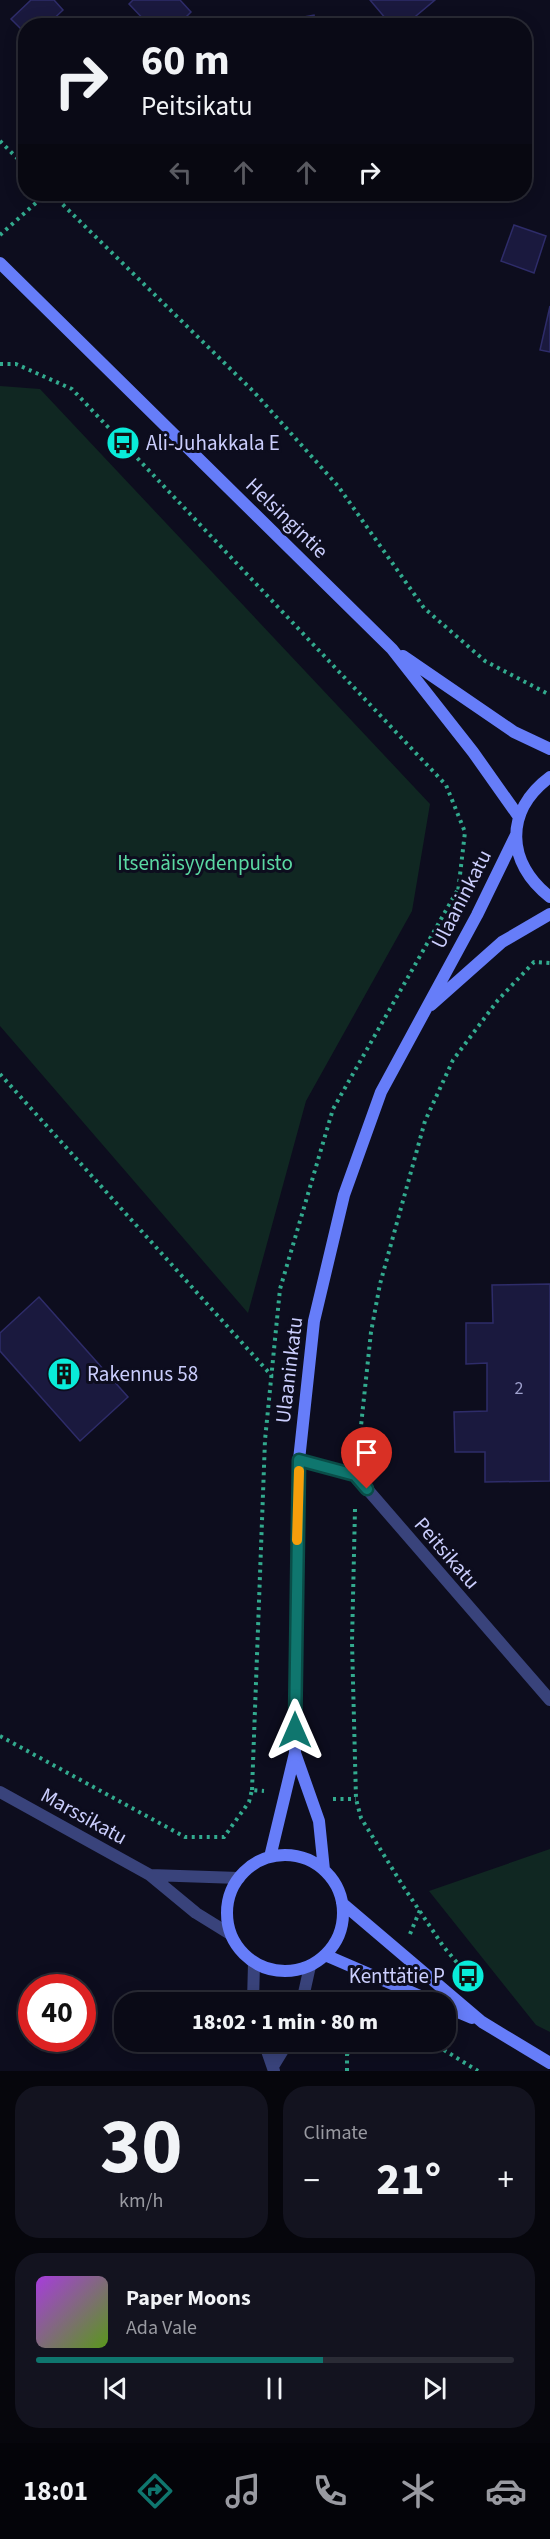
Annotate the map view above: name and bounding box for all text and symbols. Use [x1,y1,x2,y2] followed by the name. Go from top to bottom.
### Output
[141,31,230,91] text: 60 m
[42,42,120,120] icon: right
[141,87,253,126] text: Peitsikatu
[164,156,197,189] icon: left
[227,156,260,189] icon: ahead
[290,156,323,189] icon: ahead
[353,156,386,189] icon: right
[105,425,141,461] bus stop icon: Ali-Juhakkala E
[146,428,280,458] place label: Ali-Juhakkala E
[239,471,335,565] street label: Helsingintie
[423,844,499,954] street label: Ulaaninkatu
[117,848,293,878] park label: Itsenäisyydenpuisto
[268,1315,310,1425] street label: Ulaaninkatu
[46,1356,82,1392] building icon: Rakennus 58
[87,1359,198,1389] place label: Rakennus 58
[515,1376,524,1401] house number: 2
[341,1427,392,1489] pin
[350,1436,383,1469] icon: arrive
[407,1510,487,1596] street label: Peitsikatu
[263,1698,327,1762] position arrow
[35,1780,133,1852] street label: Marssikatu
[450,1958,486,1994] bus stop icon: Kenttätie P
[349,1961,445,1991] place label: Kenttätie P
[18,1974,96,2052] speed limit sign: 40
[192,2006,378,2038] text: 18:02 · 1 min · 80 m
[100,2092,182,2203] text: 30
[304,2119,368,2147] text: Climate
[376,2148,441,2212] text: 21°
[304,2157,320,2204] text: −
[498,2157,514,2204] text: +
[119,2187,163,2215] text: km/h
[126,2282,251,2314] text: Paper Moons
[126,2314,197,2342] text: Ada Vale
[99,2372,132,2405] icon: previous
[258,2372,291,2405] icon: pause
[418,2372,451,2405] icon: next
[134,2470,176,2512] icon: directions
[222,2470,264,2512] icon: music
[309,2470,351,2512] icon: phone
[397,2470,439,2512] icon: climate
[485,2470,527,2512] icon: car
[23,2472,88,2511] text: 18:01

